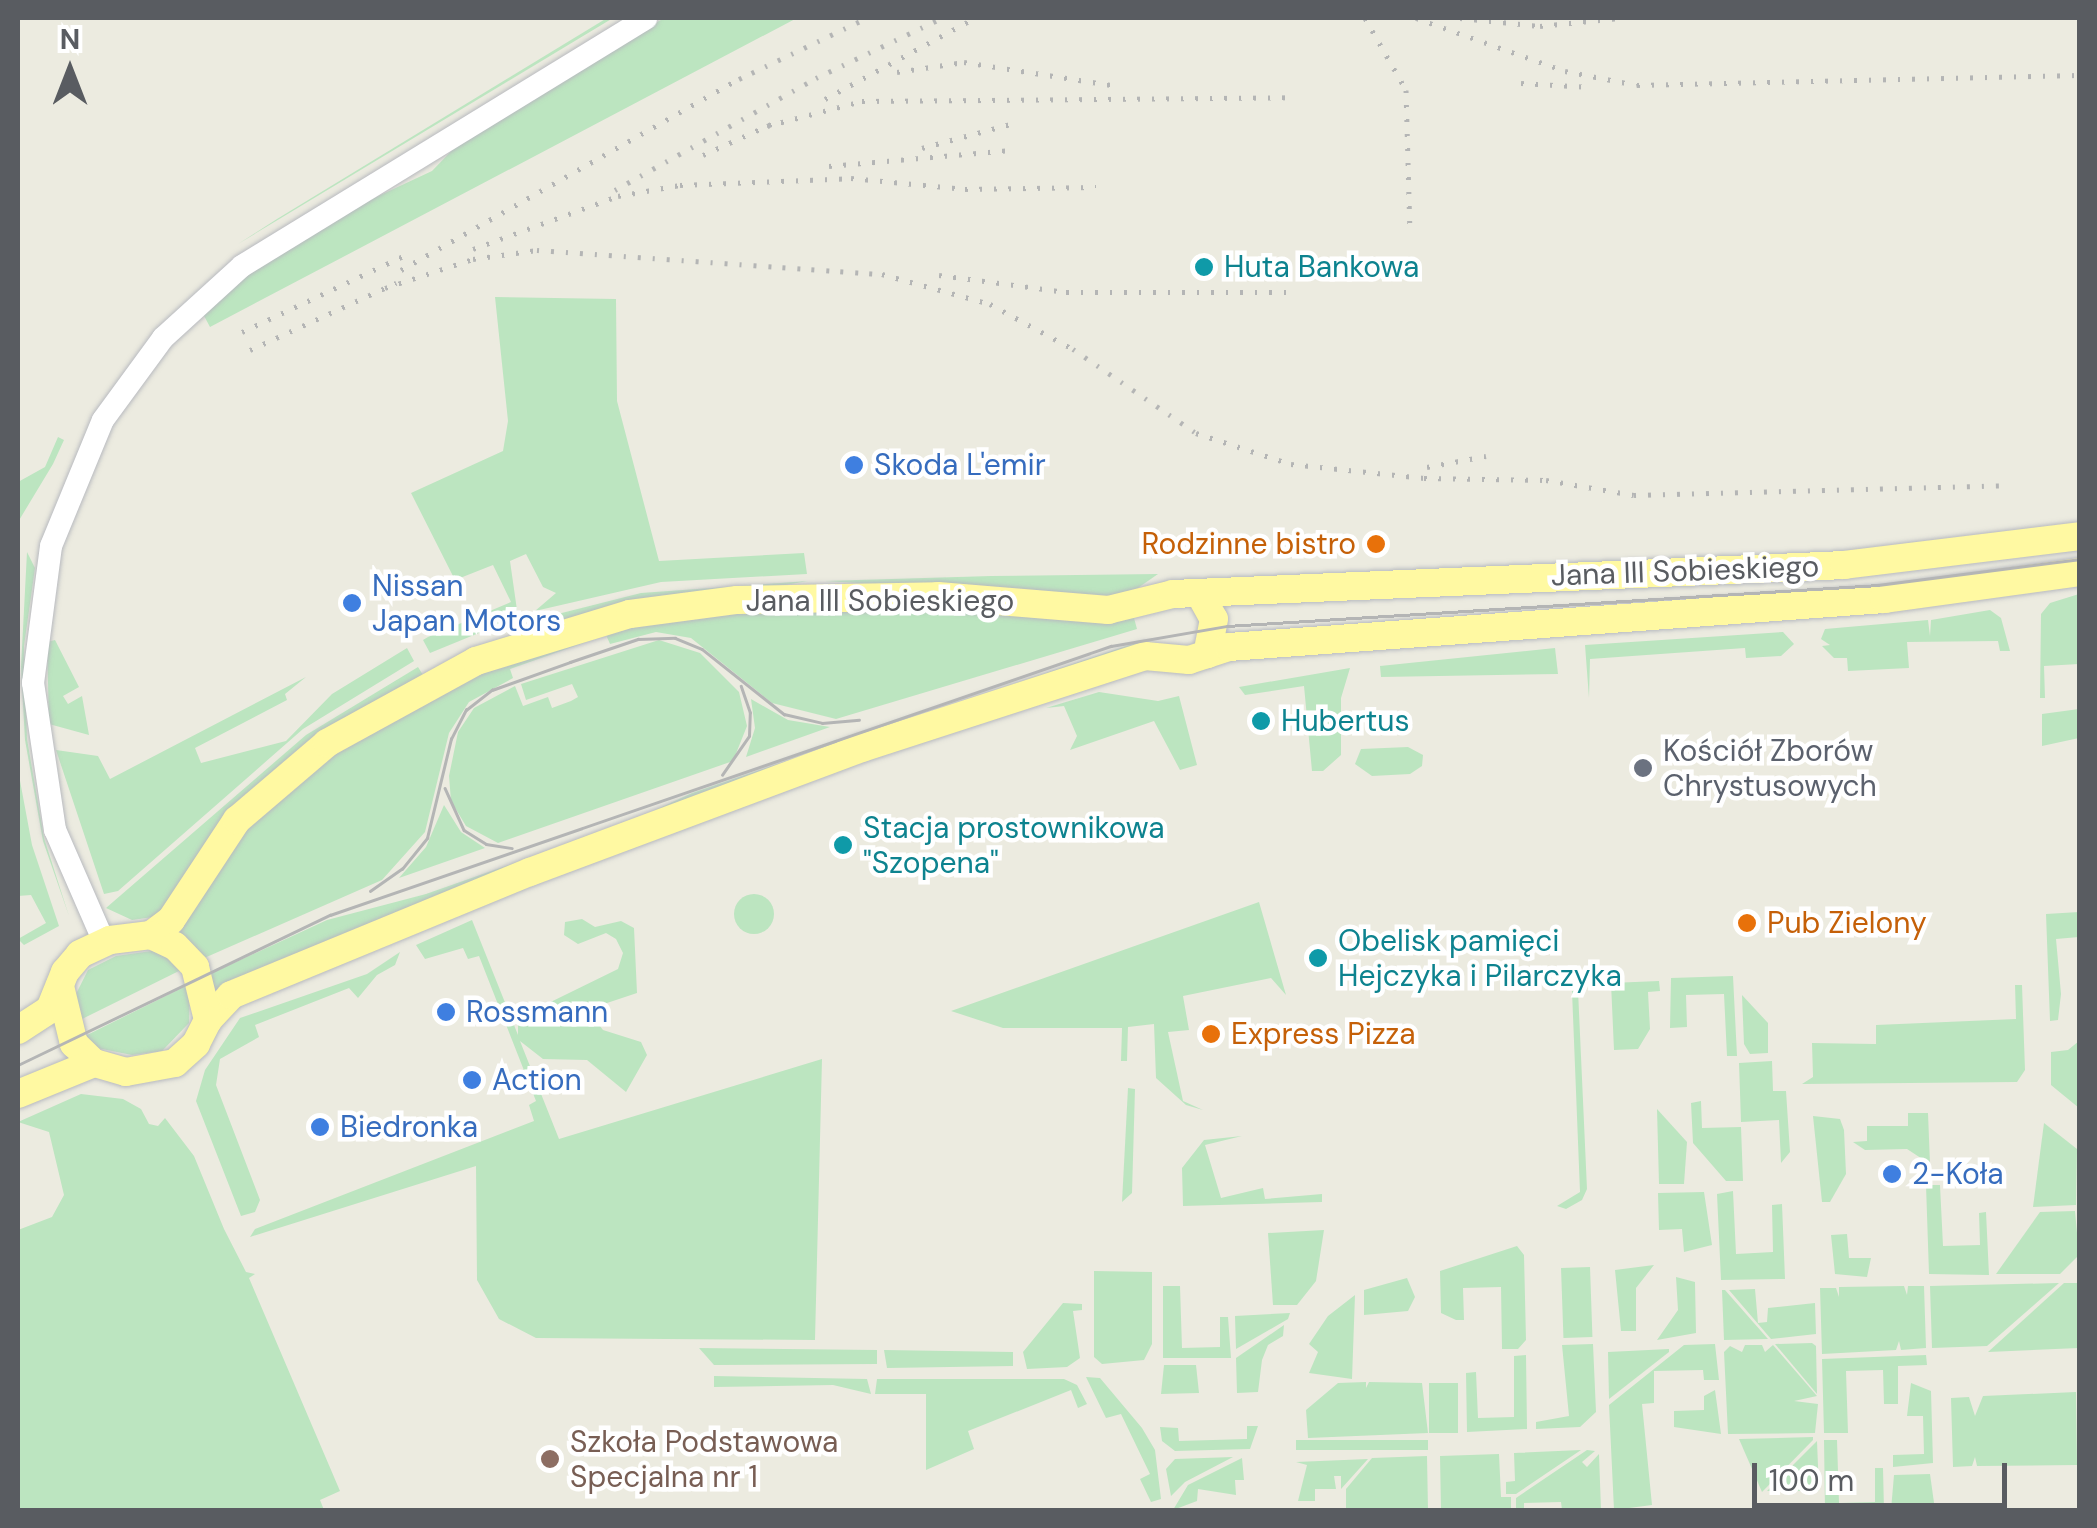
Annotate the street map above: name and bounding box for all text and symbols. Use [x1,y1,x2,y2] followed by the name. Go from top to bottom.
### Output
[20,20,120,120] north arrow
[60,21,80,58] text: N
[1224,249,1419,285] place label: Huta Bankowa
[1193,256,1215,278] marker: Huta Bankowa
[874,447,1046,483] place label: Skoda L'emir
[843,454,865,476] marker: Skoda L'emir
[1142,526,1356,562] place label: Rodzinne bistro
[1365,533,1387,555] marker: Rodzinne bistro
[1550,548,1820,594] street label: Jana III Sobieskiego
[372,568,561,638] place label: Nissan Japan Motors
[746,583,1014,619] street label: Jana III Sobieskiego
[341,592,363,614] marker: Nissan Japan Motors
[1281,703,1410,739] place label: Hubertus
[1250,710,1272,732] marker: Hubertus
[1663,733,1877,804] place label: Kościół Zborów Chrystusowych
[1632,757,1654,779] marker: Kościół Zborów Chrystusowych
[863,810,1165,880] place label: Stacja prostownikowa "Szopena"
[832,834,854,856] marker: Stacja prostownikowa "Szopena"
[1767,905,1927,941] place label: Pub Zielony
[1736,912,1758,934] marker: Pub Zielony
[1338,923,1622,994] place label: Obelisk pamięci Hejczyka i Pilarczyka
[1307,947,1329,969] marker: Obelisk pamięci Hejczyka i Pilarczyka
[466,994,608,1030] place label: Rossmann
[435,1001,457,1023] marker: Rossmann
[1231,1016,1416,1052] place label: Express Pizza
[1200,1023,1222,1045] marker: Express Pizza
[492,1062,582,1098] place label: Action
[461,1069,483,1091] marker: Action
[340,1109,478,1145] place label: Biedronka
[309,1116,331,1138] marker: Biedronka
[1912,1156,2004,1192] place label: 2-Koła
[1881,1163,1903,1185] marker: 2-Koła
[570,1424,838,1494] place label: Szkoła Podstawowa Specjalna nr 1
[1757,1443,2012,1505] scale bar
[539,1448,561,1470] marker: Szkoła Podstawowa Specjalna nr 1
[1769,1461,1854,1500] text: 100 m

